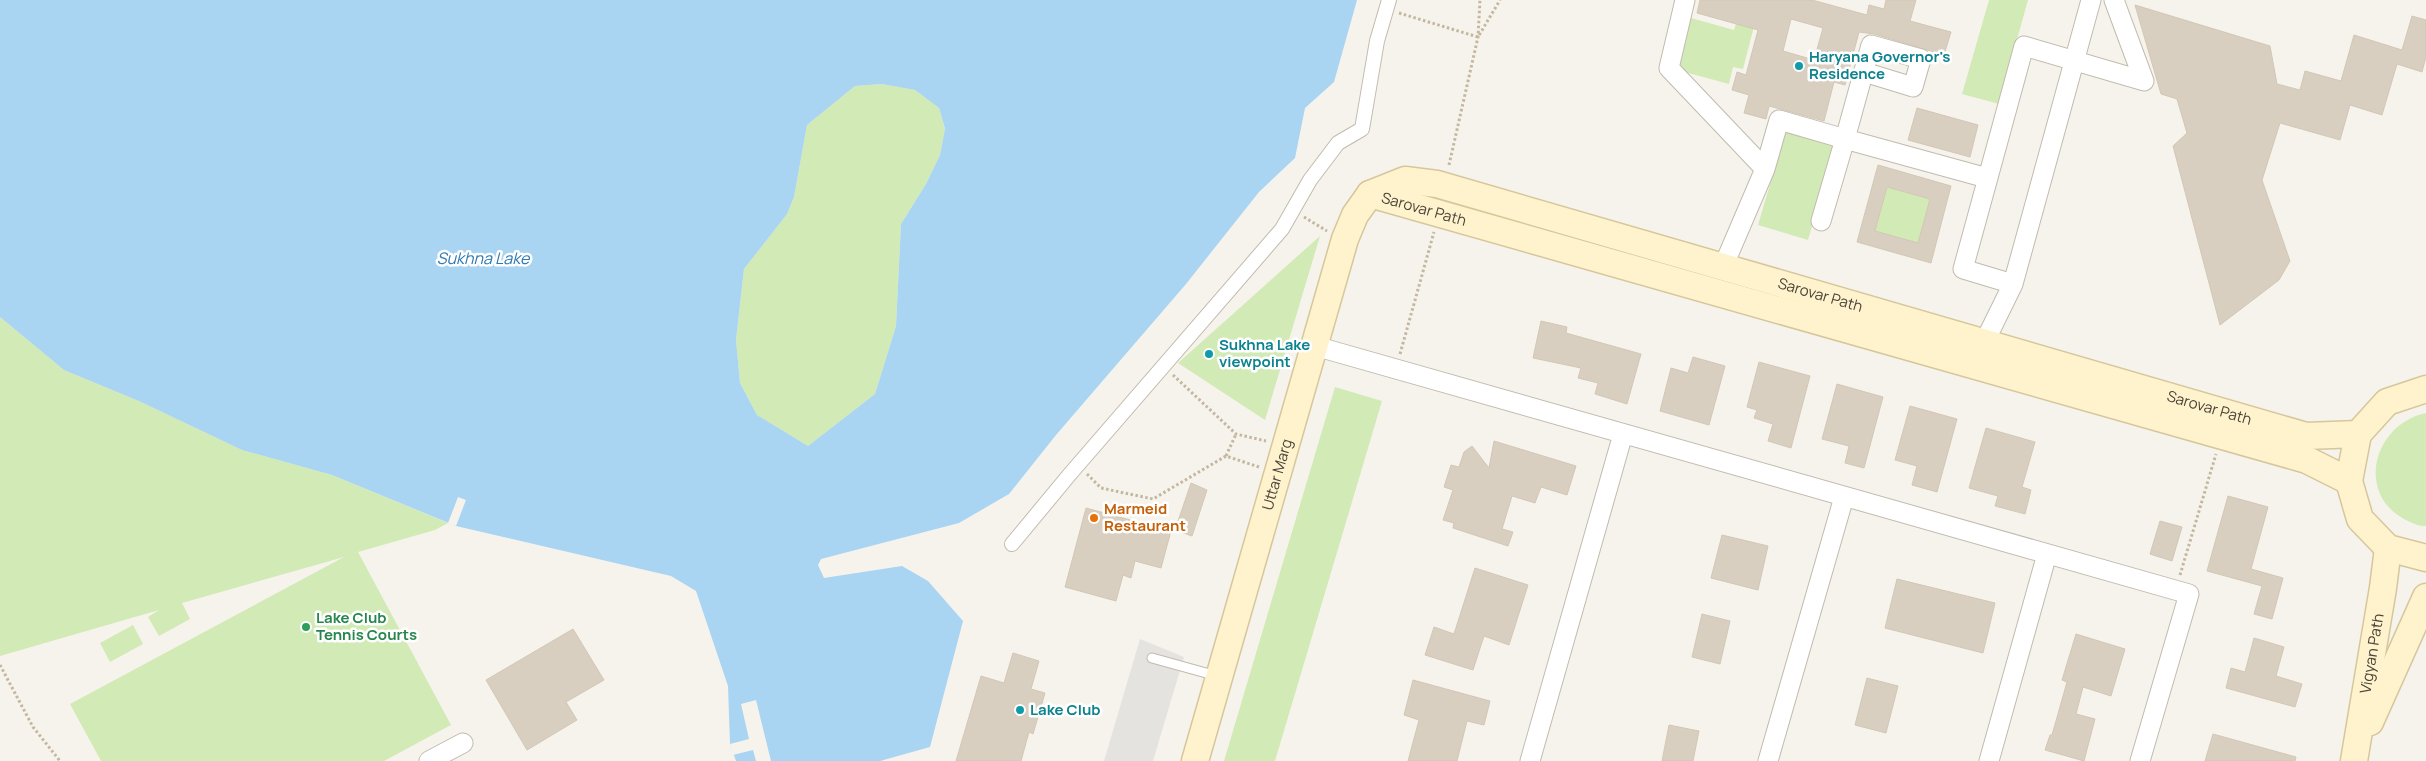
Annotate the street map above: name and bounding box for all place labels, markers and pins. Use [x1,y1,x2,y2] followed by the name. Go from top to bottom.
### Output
[1809,46,1950,84] place label: Haryana Governor's Residence
[1793,60,1805,72] marker: Haryana Governor's Residence
[1219,334,1310,372] place label: Sukhna Lake viewpoint
[1203,348,1215,360] marker: Sukhna Lake viewpoint
[1104,498,1186,536] place label: Marmeid Restaurant
[1088,512,1100,524] marker: Marmeid Restaurant
[316,607,417,645] place label: Lake Club Tennis Courts
[300,621,312,633] marker: Lake Club Tennis Courts
[1030,699,1101,720] place label: Lake Club
[1014,704,1026,716] marker: Lake Club

